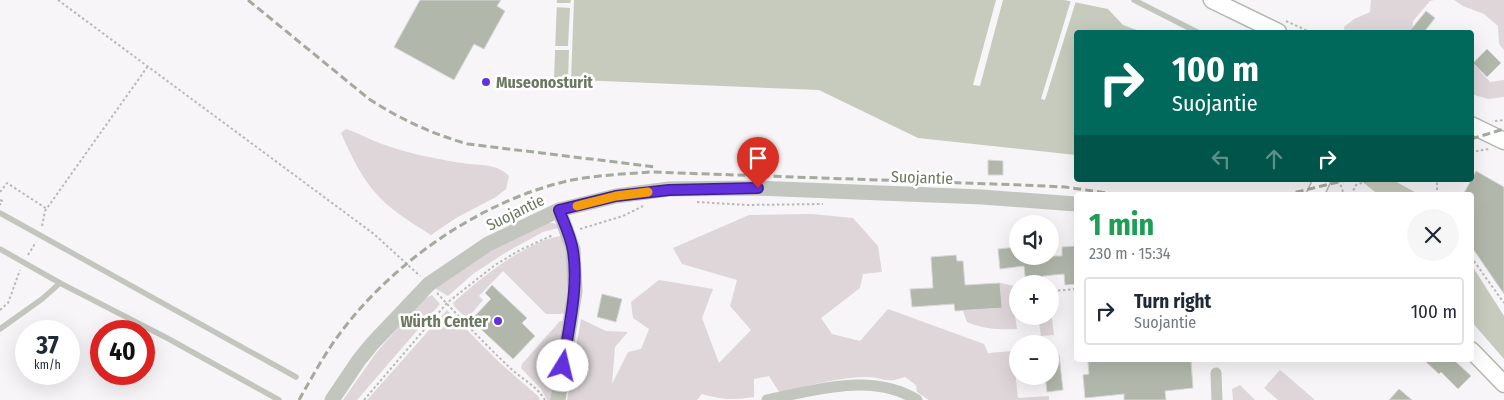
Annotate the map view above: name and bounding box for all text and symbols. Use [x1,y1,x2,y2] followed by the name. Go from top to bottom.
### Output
[1172,48,1259,90] text: 100 m
[1089,50,1154,115] icon: right
[496,73,593,92] place label: Museonosturit
[480,76,492,88] marker: Museonosturit
[1172,90,1258,117] text: Suojantie
[737,137,779,188] pin
[744,144,772,172] icon: arrive
[1207,145,1235,173] icon: left
[1260,145,1288,173] icon: ahead
[1313,145,1341,173] icon: right
[891,167,953,188] street label: Suojantie
[483,190,547,235] street label: Suojantie
[1089,207,1154,243] text: 1 min
[1407,209,1459,261] button: close
[1009,215,1059,385] map controls
[1009,215,1059,265] button: sound
[1089,244,1171,263] text: 230 m · 15:34
[1009,275,1059,325] button: +
[1134,290,1211,313] text: Turn right
[1091,297,1119,325] icon: right
[1411,300,1457,323] text: 100 m
[400,312,488,331] place label: Würth Center
[1134,313,1196,332] text: Suojantie
[492,315,504,327] marker: Würth Center
[90,320,155,385] speed limit sign: 40
[36,331,59,361] text: 37
[1009,335,1059,385] button: −
[536,339,588,391] position arrow
[34,358,61,372] text: km/h

